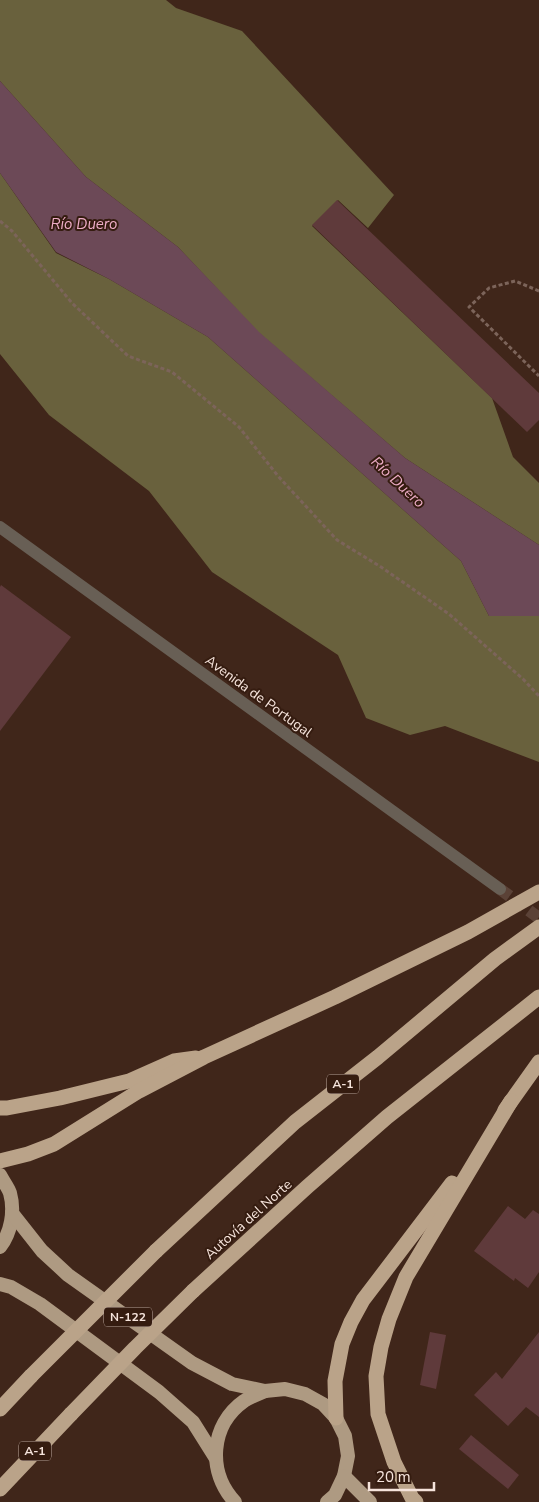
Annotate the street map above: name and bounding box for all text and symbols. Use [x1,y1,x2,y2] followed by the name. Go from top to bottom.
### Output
[51,214,117,234] water label: Río Duero
[367,452,429,512] water label: Río Duero
[201,651,317,742] street label: Avenida de Portugal
[327,1074,359,1094] road number: A-1
[201,1175,296,1264] street label: Autovía del Norte
[104,1308,152,1326] road number: N-122
[19,1442,51,1460] road number: A-1
[369,1460,434,1492] scale bar
[376,1467,411,1487] text: 20 m

